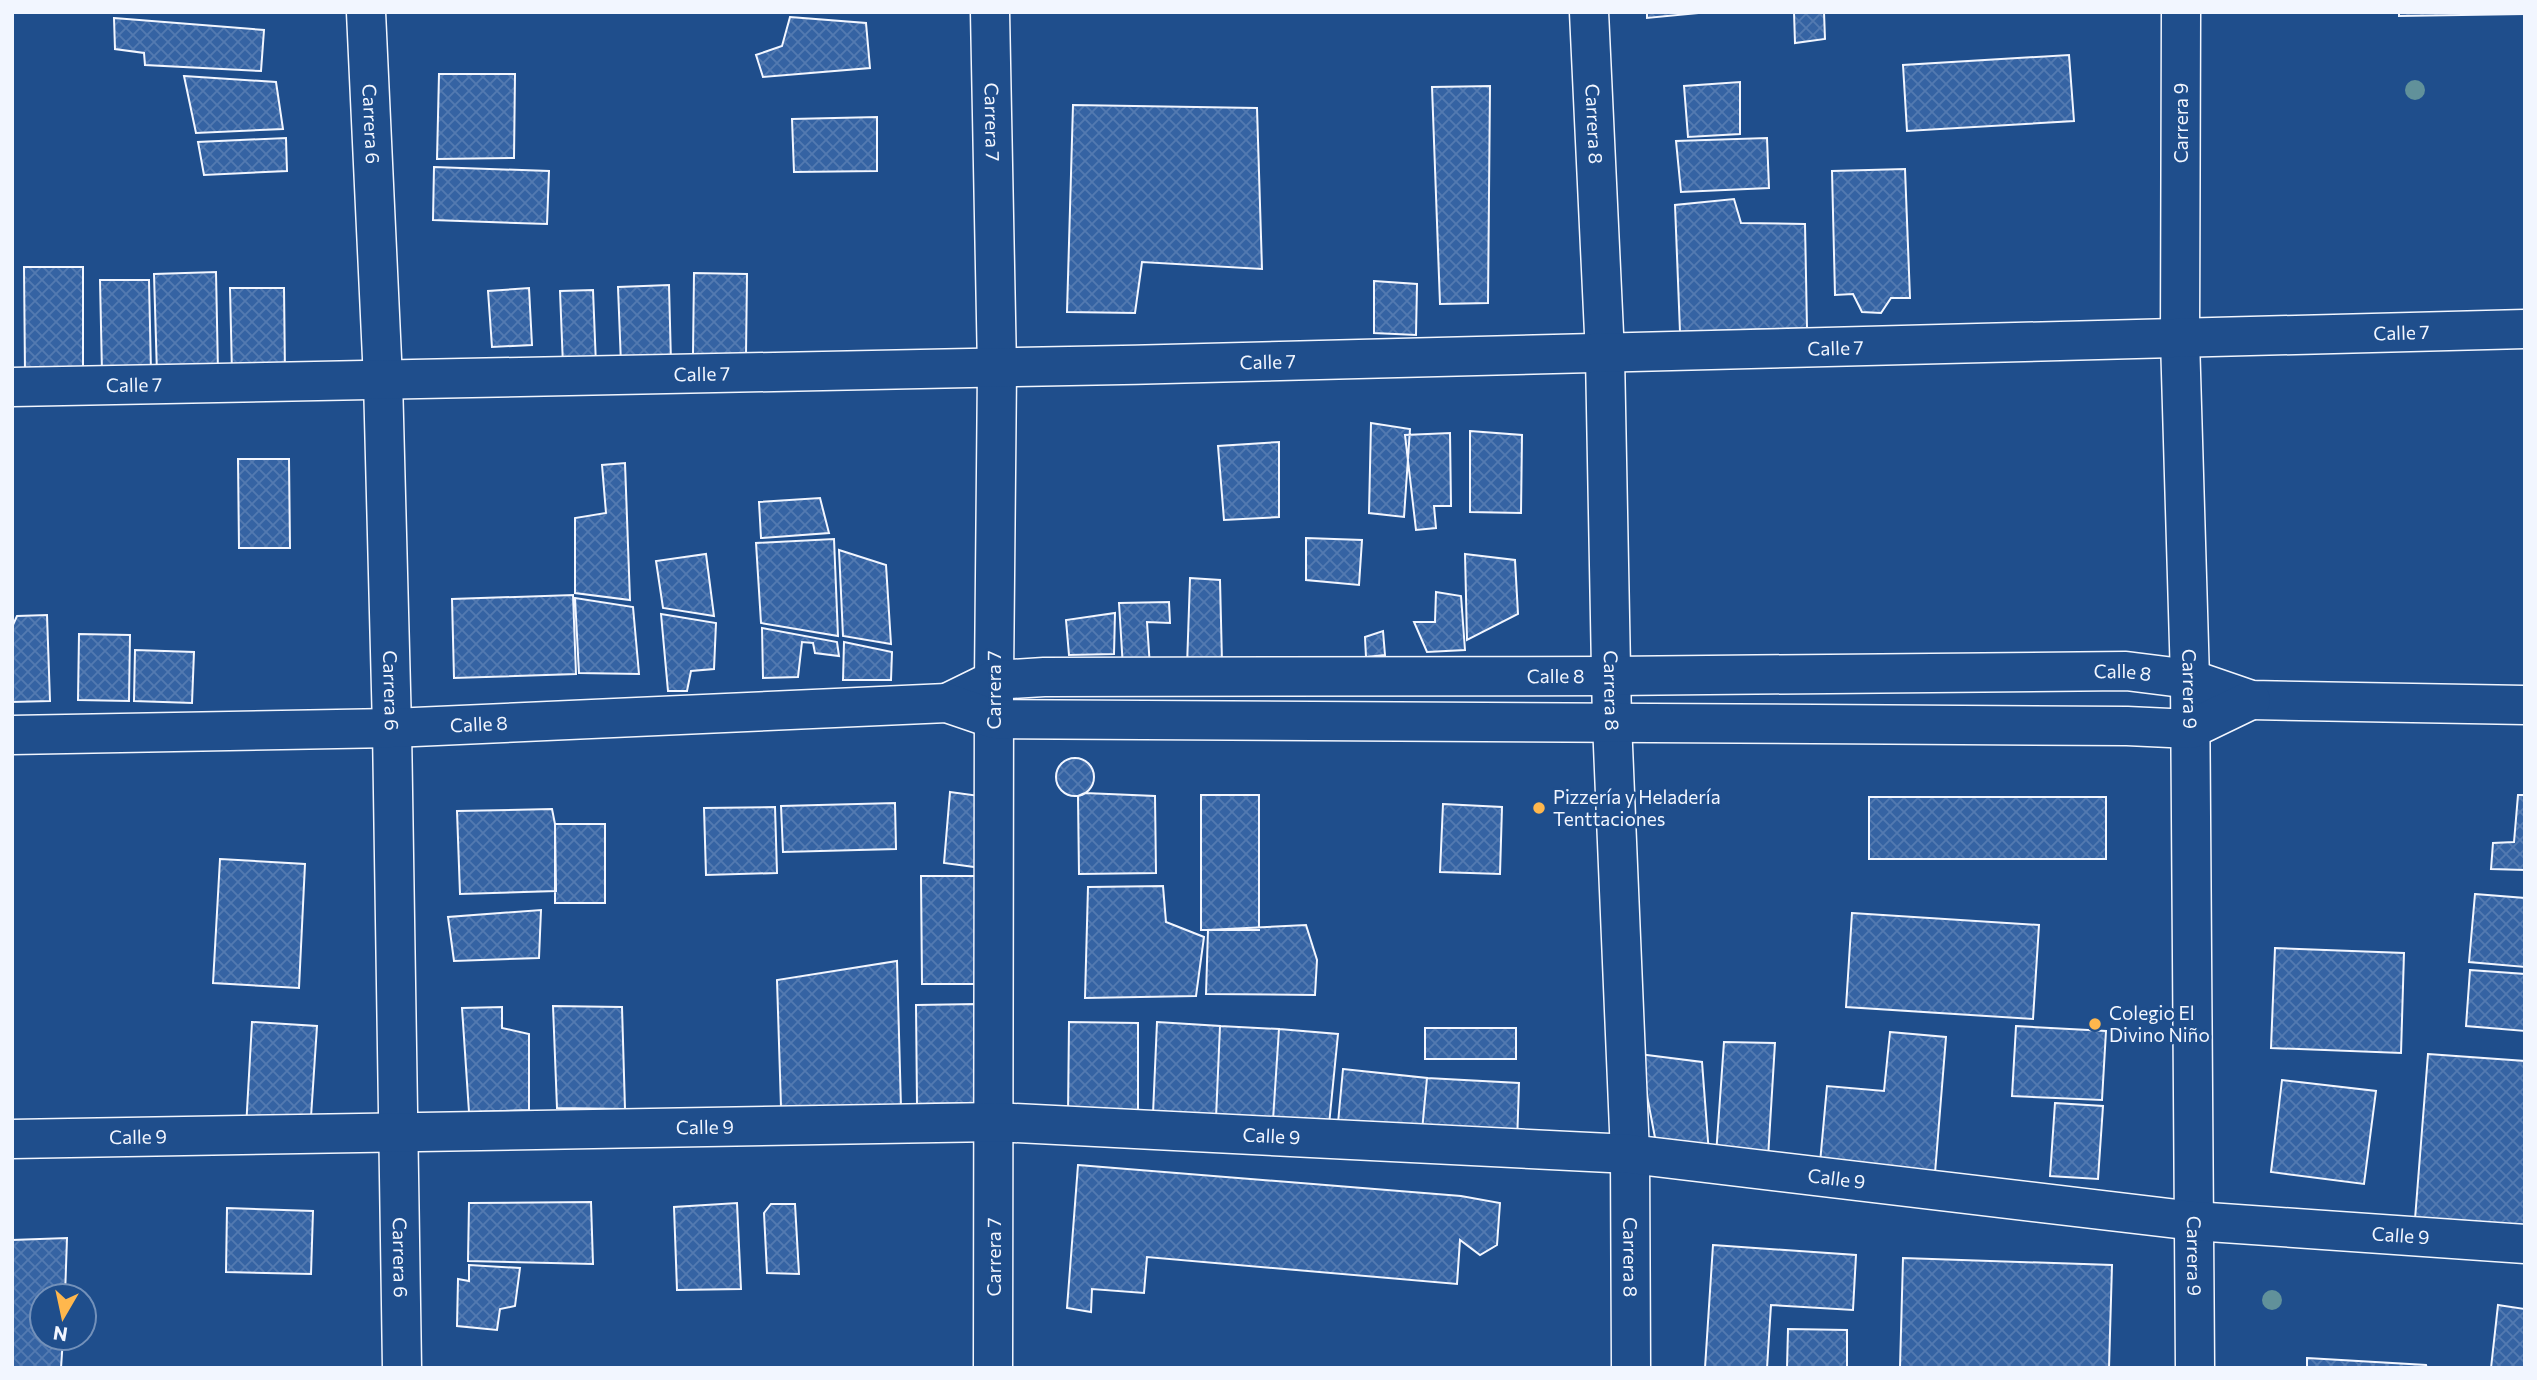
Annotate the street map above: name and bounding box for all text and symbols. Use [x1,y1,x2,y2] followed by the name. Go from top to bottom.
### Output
[980,82,1005,162] street label: Carrera 7
[358,83,385,165] street label: Carrera 6
[1581,83,1608,165] street label: Carrera 8
[2169,83,2192,163] street label: Carrera 9
[2373,320,2430,344] street label: Calle 7
[1807,335,1864,360] street label: Calle 7
[1239,349,1296,373] street label: Calle 7
[673,361,730,385] street label: Calle 7
[106,372,162,396] street label: Calle 7
[2178,648,2202,729] street label: Carrera 9
[379,650,404,731] street label: Carrera 6
[1600,650,1624,731] street label: Carrera 8
[982,651,1005,729] street label: Carrera 7
[2094,659,2153,685] street label: Calle 8
[1527,664,1585,687] street label: Calle 8
[449,711,508,736] street label: Calle 8
[1553,785,1721,830] place label: Pizzería y Heladería Tenttaciones
[1531,800,1547,816] marker: Pizzería y Heladería Tenttaciones
[2109,1001,2210,1046] place label: Colegio El Divino Niño
[2087,1016,2103,1032] marker: Colegio El Divino Niño
[676,1115,734,1139] street label: Calle 9
[1242,1122,1301,1148] street label: Calle 9
[109,1124,167,1148] street label: Calle 9
[1807,1163,1867,1193] street label: Calle 9
[2183,1216,2206,1296] street label: Carrera 9
[389,1217,413,1298] street label: Carrera 6
[1619,1217,1643,1297] street label: Carrera 8
[982,1218,1005,1296] street label: Carrera 7
[2371,1221,2430,1248] street label: Calle 9
[28,1282,98,1352] north arrow
[51,1322,69,1347] text: N

